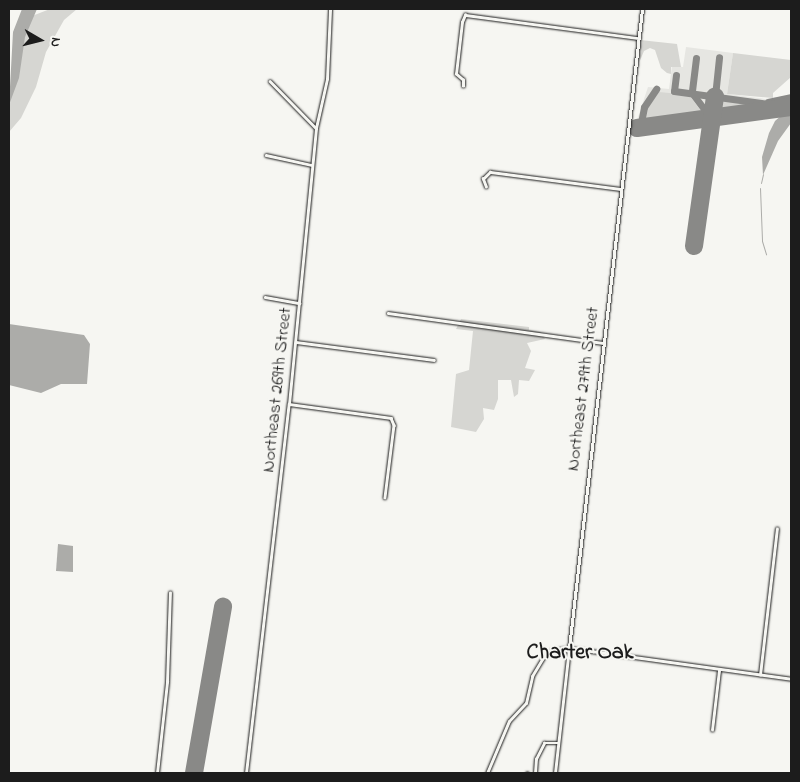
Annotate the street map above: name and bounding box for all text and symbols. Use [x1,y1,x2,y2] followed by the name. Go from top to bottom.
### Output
[15,15,65,65] north arrow
[44,36,66,48] text: N
[259,306,297,474] street label: Northeast 269th Street
[563,306,605,472] street label: Northeast 279th Street
[527,641,633,667] district label: Charter Oak

